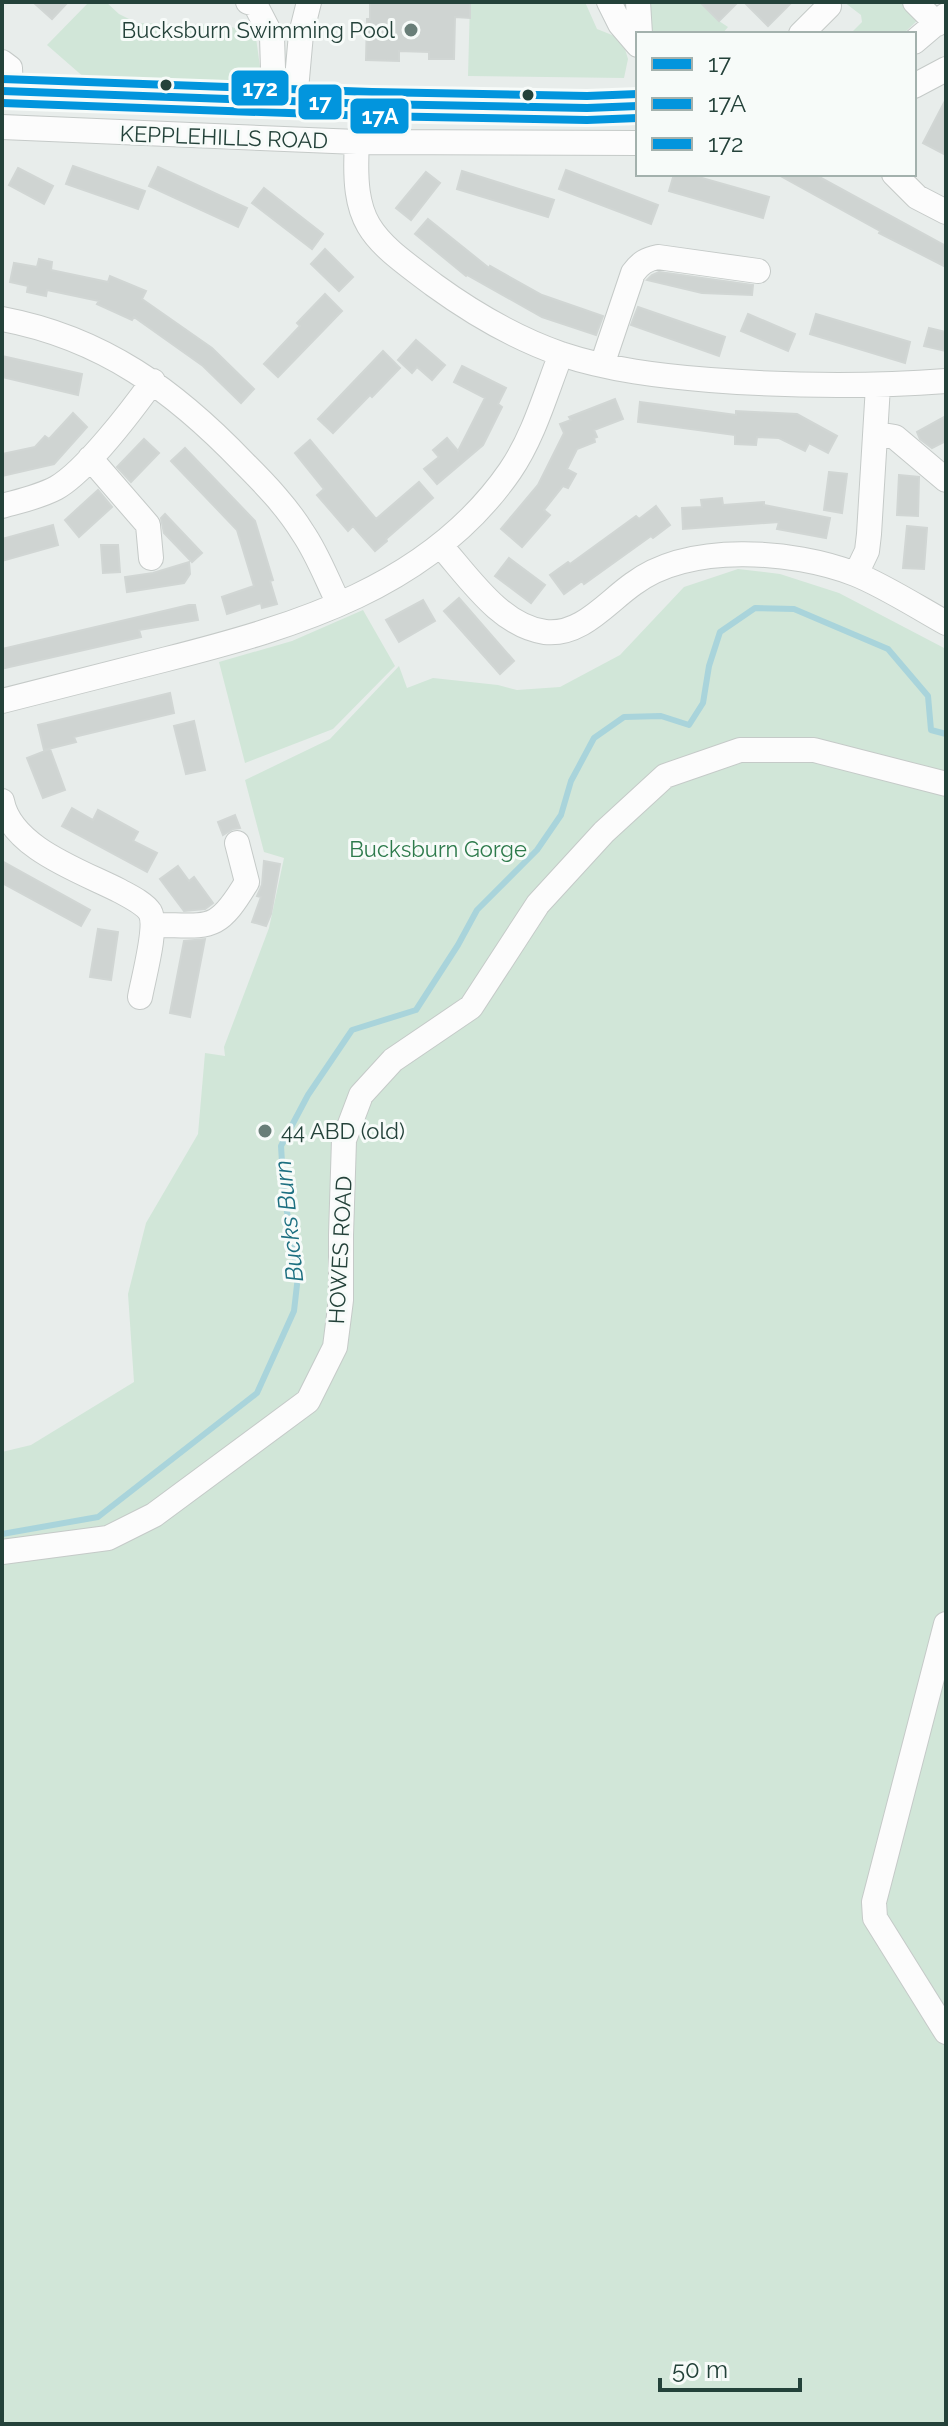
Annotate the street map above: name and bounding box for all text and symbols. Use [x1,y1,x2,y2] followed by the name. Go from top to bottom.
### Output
[122,17,395,43] place label: Bucksburn Swimming Pool
[402,21,420,39] marker: Bucksburn Swimming Pool
[636,32,916,176] legend
[708,49,731,78] text: 17
[230,69,290,107] line badge: 172
[242,75,278,101] text: 172
[158,77,174,93] unlabelled marker
[297,83,343,121] line badge: 17
[520,87,536,103] unlabelled marker
[308,89,332,115] text: 17
[708,89,746,118] text: 17A
[349,97,410,135] line badge: 17A
[361,103,399,129] text: 17A
[119,120,329,154] street label: KEPPLEHILLS ROAD
[708,129,744,158] text: 172
[349,836,527,862] park label: Bucksburn Gorge
[281,1118,405,1144] place label: 44 ABD (old)
[256,1122,274,1140] marker: 44 ABD (old)
[268,1159,309,1283] water label: Bucks Burn
[323,1175,357,1325] street label: HOWES ROAD
[660,2342,800,2392] scale bar
[672,2355,728,2384] text: 50 m

